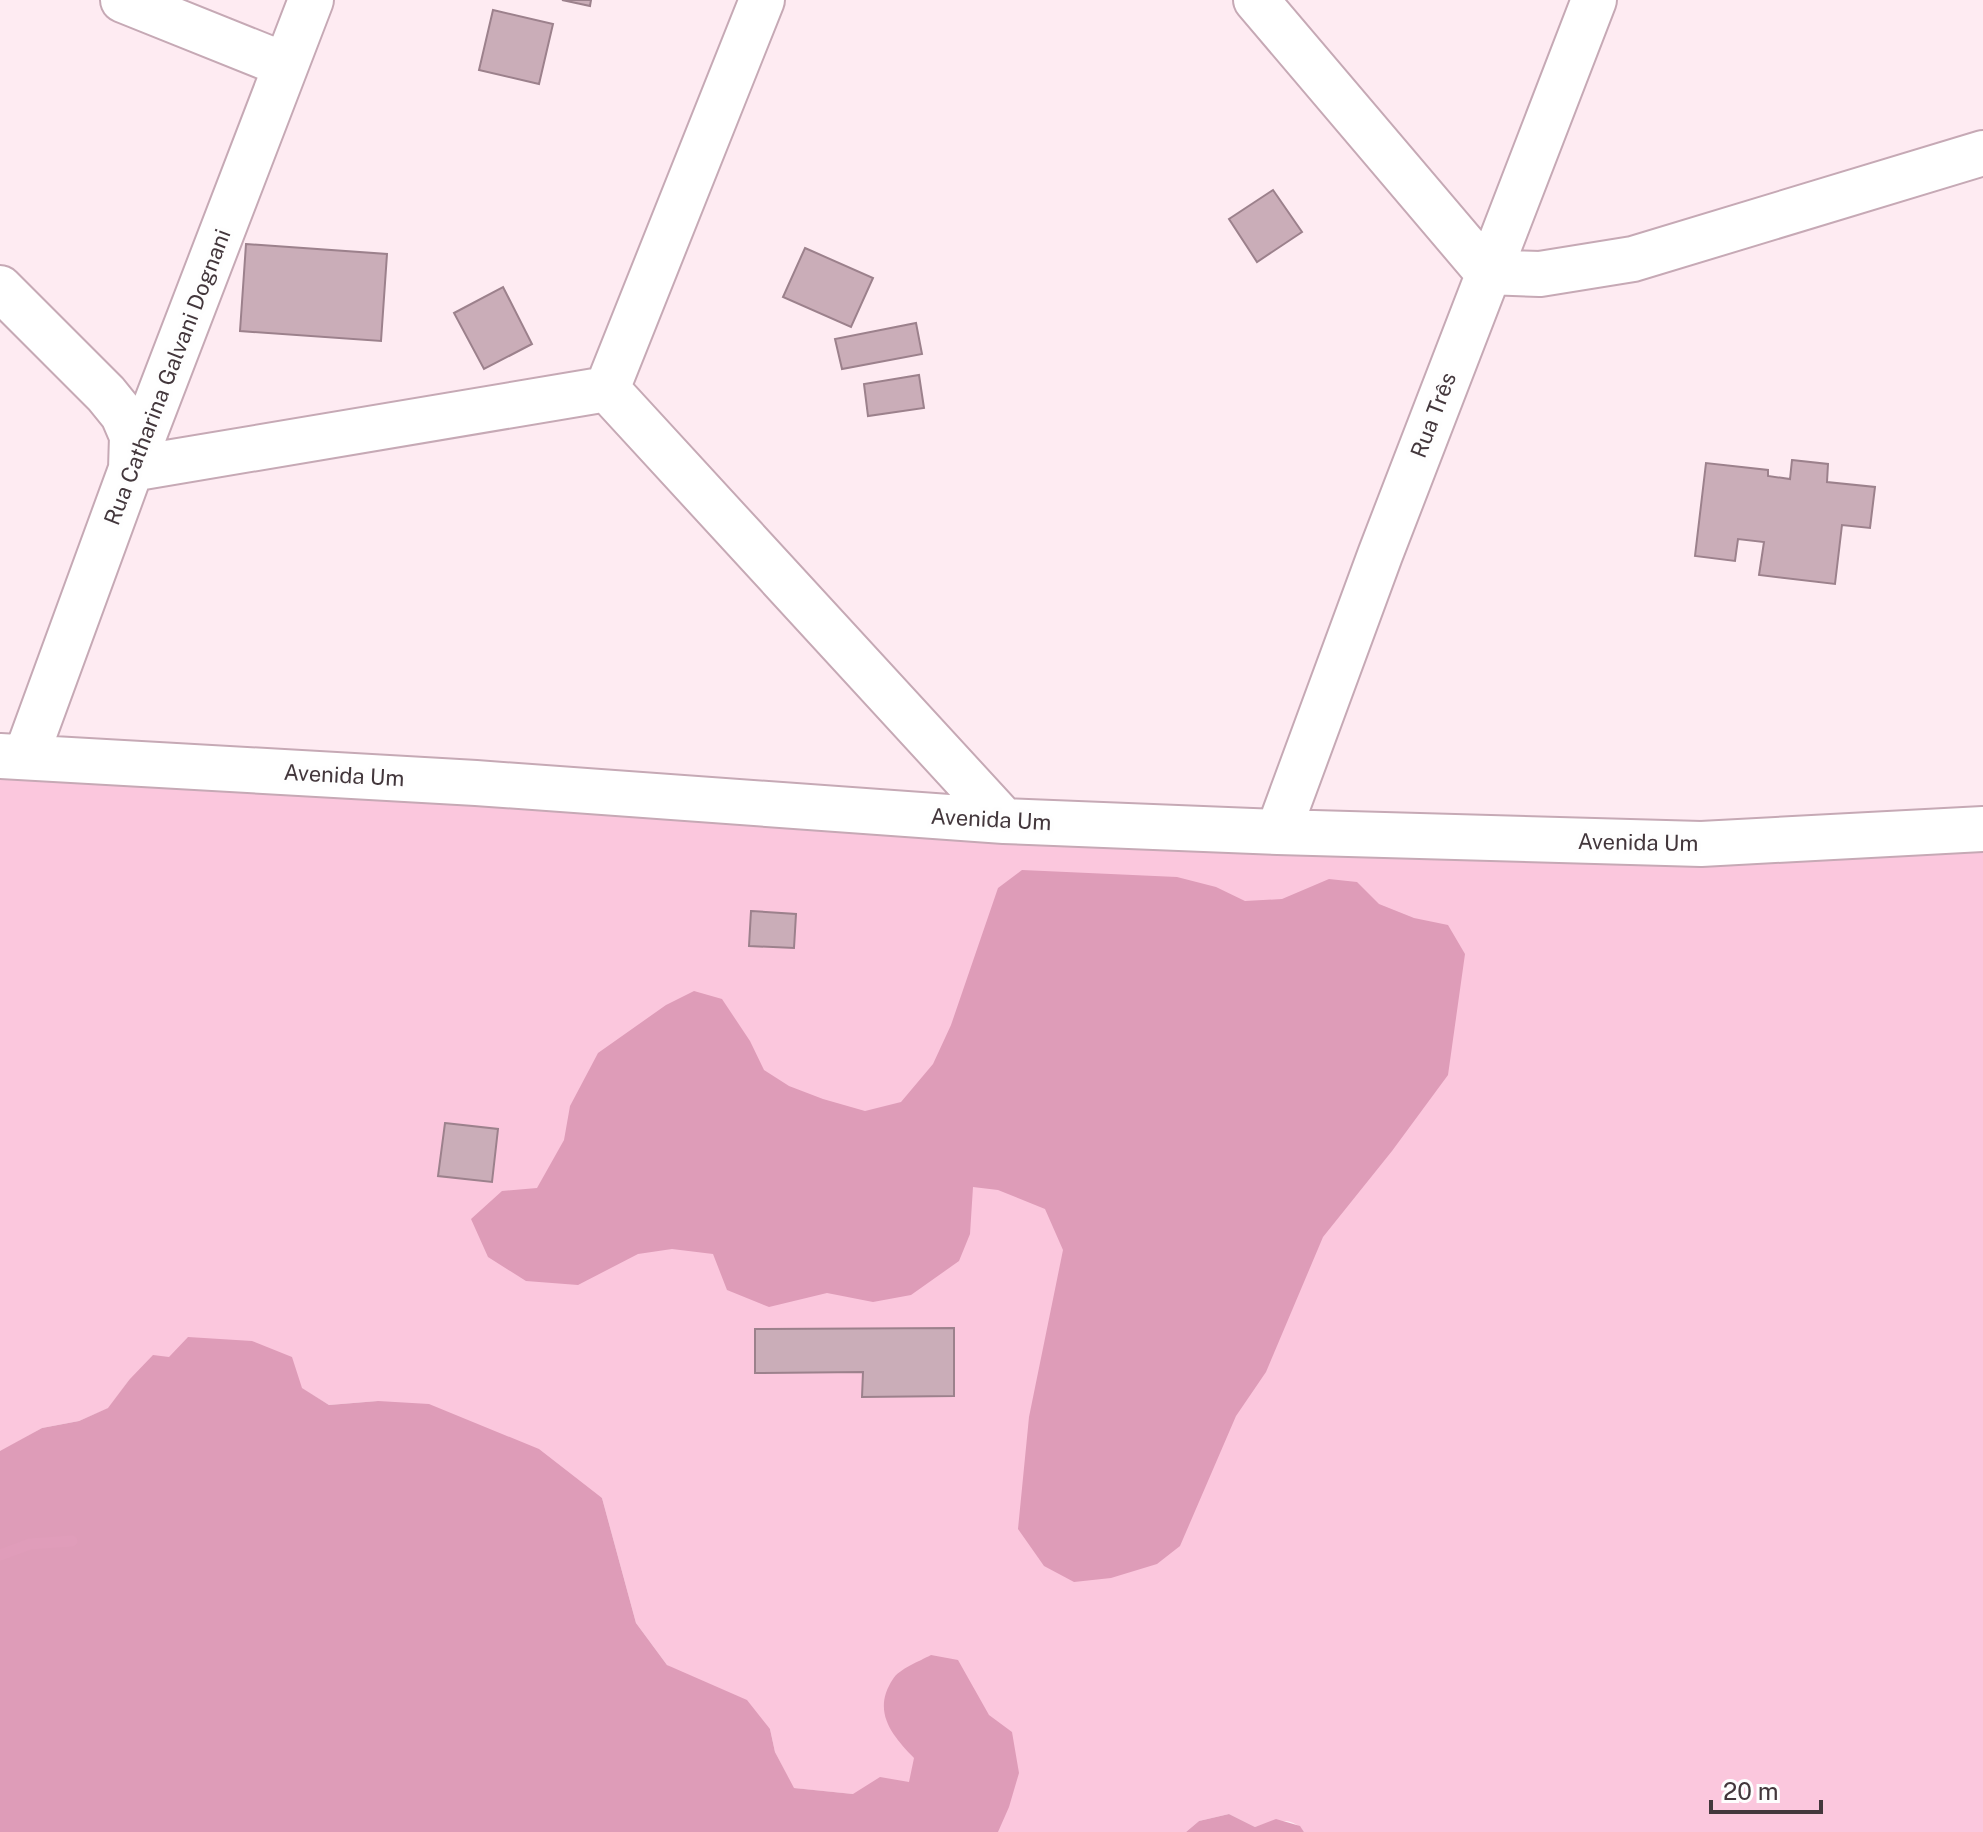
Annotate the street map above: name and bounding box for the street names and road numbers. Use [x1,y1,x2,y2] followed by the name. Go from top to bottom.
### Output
[98,225,236,529] street label: Rua Catharina Galvani Dognani
[1405,369,1461,461] street label: Rua Três
[283,759,405,791] street label: Avenida Um
[930,803,1052,835] street label: Avenida Um
[1577,828,1699,856] street label: Avenida Um

